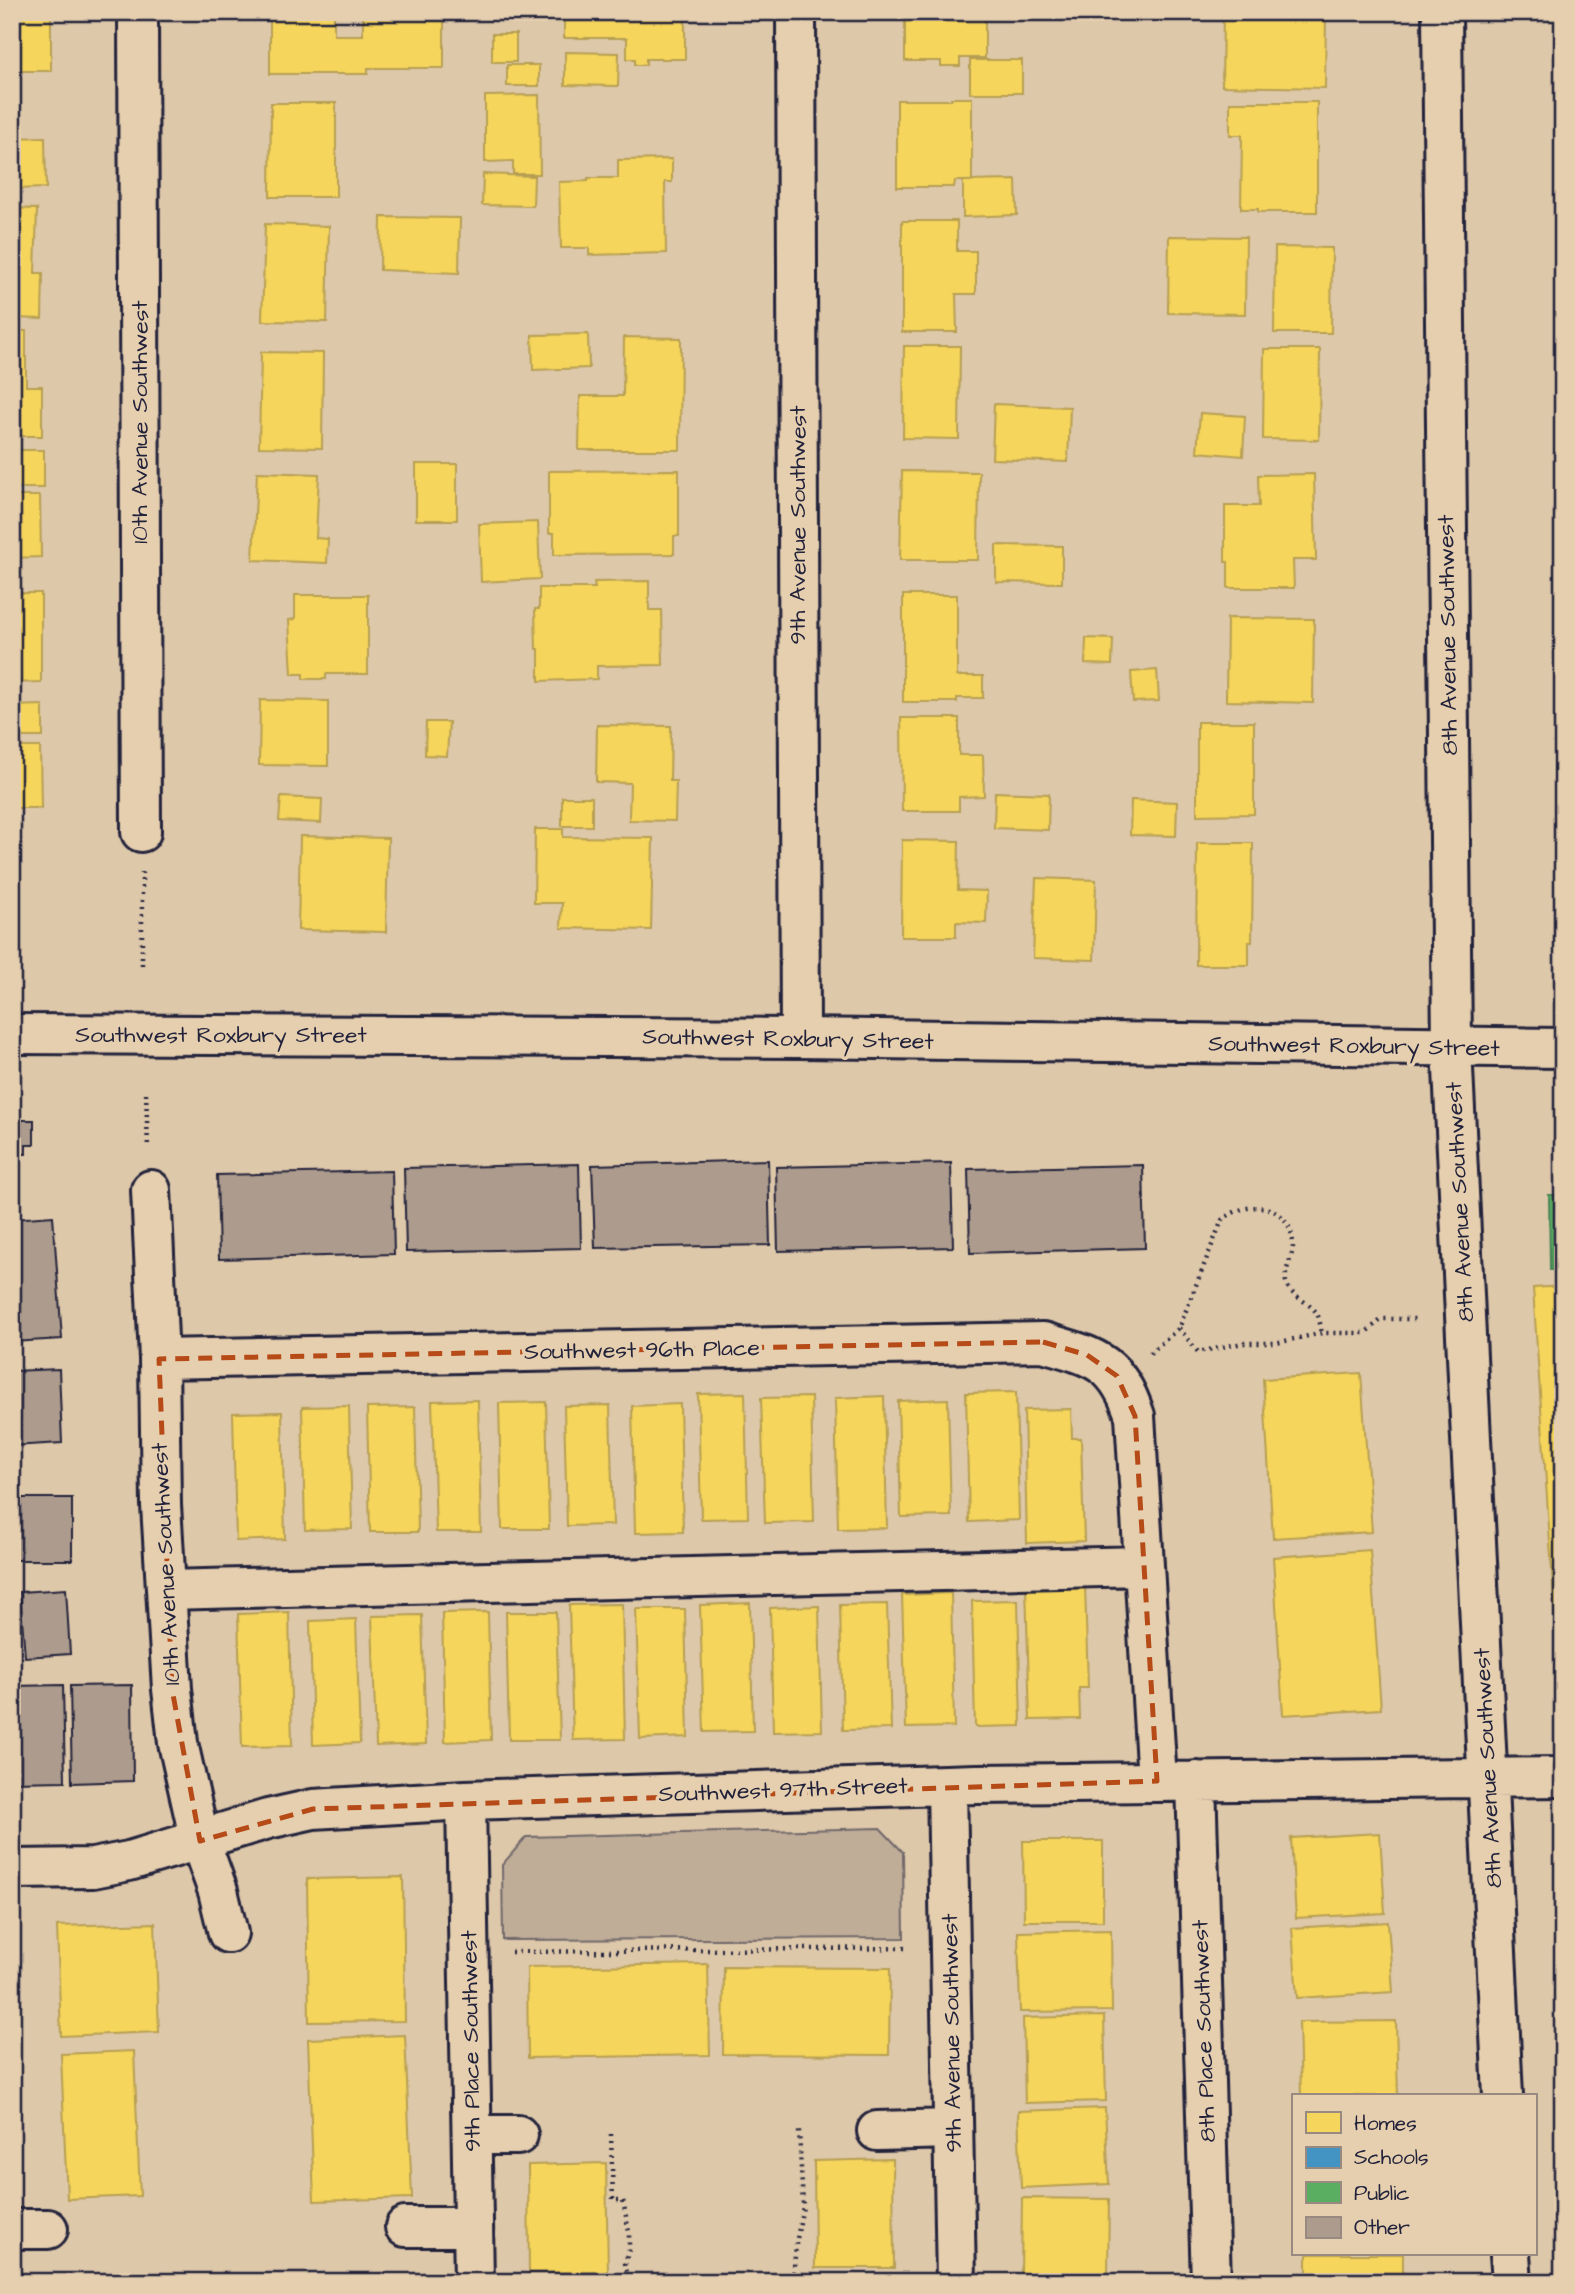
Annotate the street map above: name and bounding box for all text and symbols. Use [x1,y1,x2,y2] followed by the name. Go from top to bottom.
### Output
[124,300,156,544] street label: 10th Avenue Southwest
[782,405,814,644] street label: 9th Avenue Southwest
[1430,514,1466,756] street label: 8th Avenue Southwest
[75,1019,367,1052] street label: Southwest Roxbury Street
[642,1020,935,1059] street label: Southwest Roxbury Street
[1208,1027,1501,1066] street label: Southwest Roxbury Street
[1438,1080,1482,1323] street label: 8th Avenue Southwest
[524,1332,760,1368] street label: Southwest 96th Place
[144,1441,188,1686] street label: 10th Avenue Southwest
[1466,1646,1510,1889] street label: 8th Avenue Southwest
[658,1770,909,1810] street label: Southwest 97th Street
[934,1913,970,2153] street label: 9th Avenue Southwest
[1184,1918,1224,2143] street label: 8th Place Southwest
[453,1929,489,2152] street label: 9th Place Southwest
[1292,2094,1536,2256] legend
[1354,2109,1417,2138] text: Homes
[1354,2143,1429,2172] text: Schools
[1354,2179,1410,2208] text: Public
[1354,2213,1410,2242] text: Other

